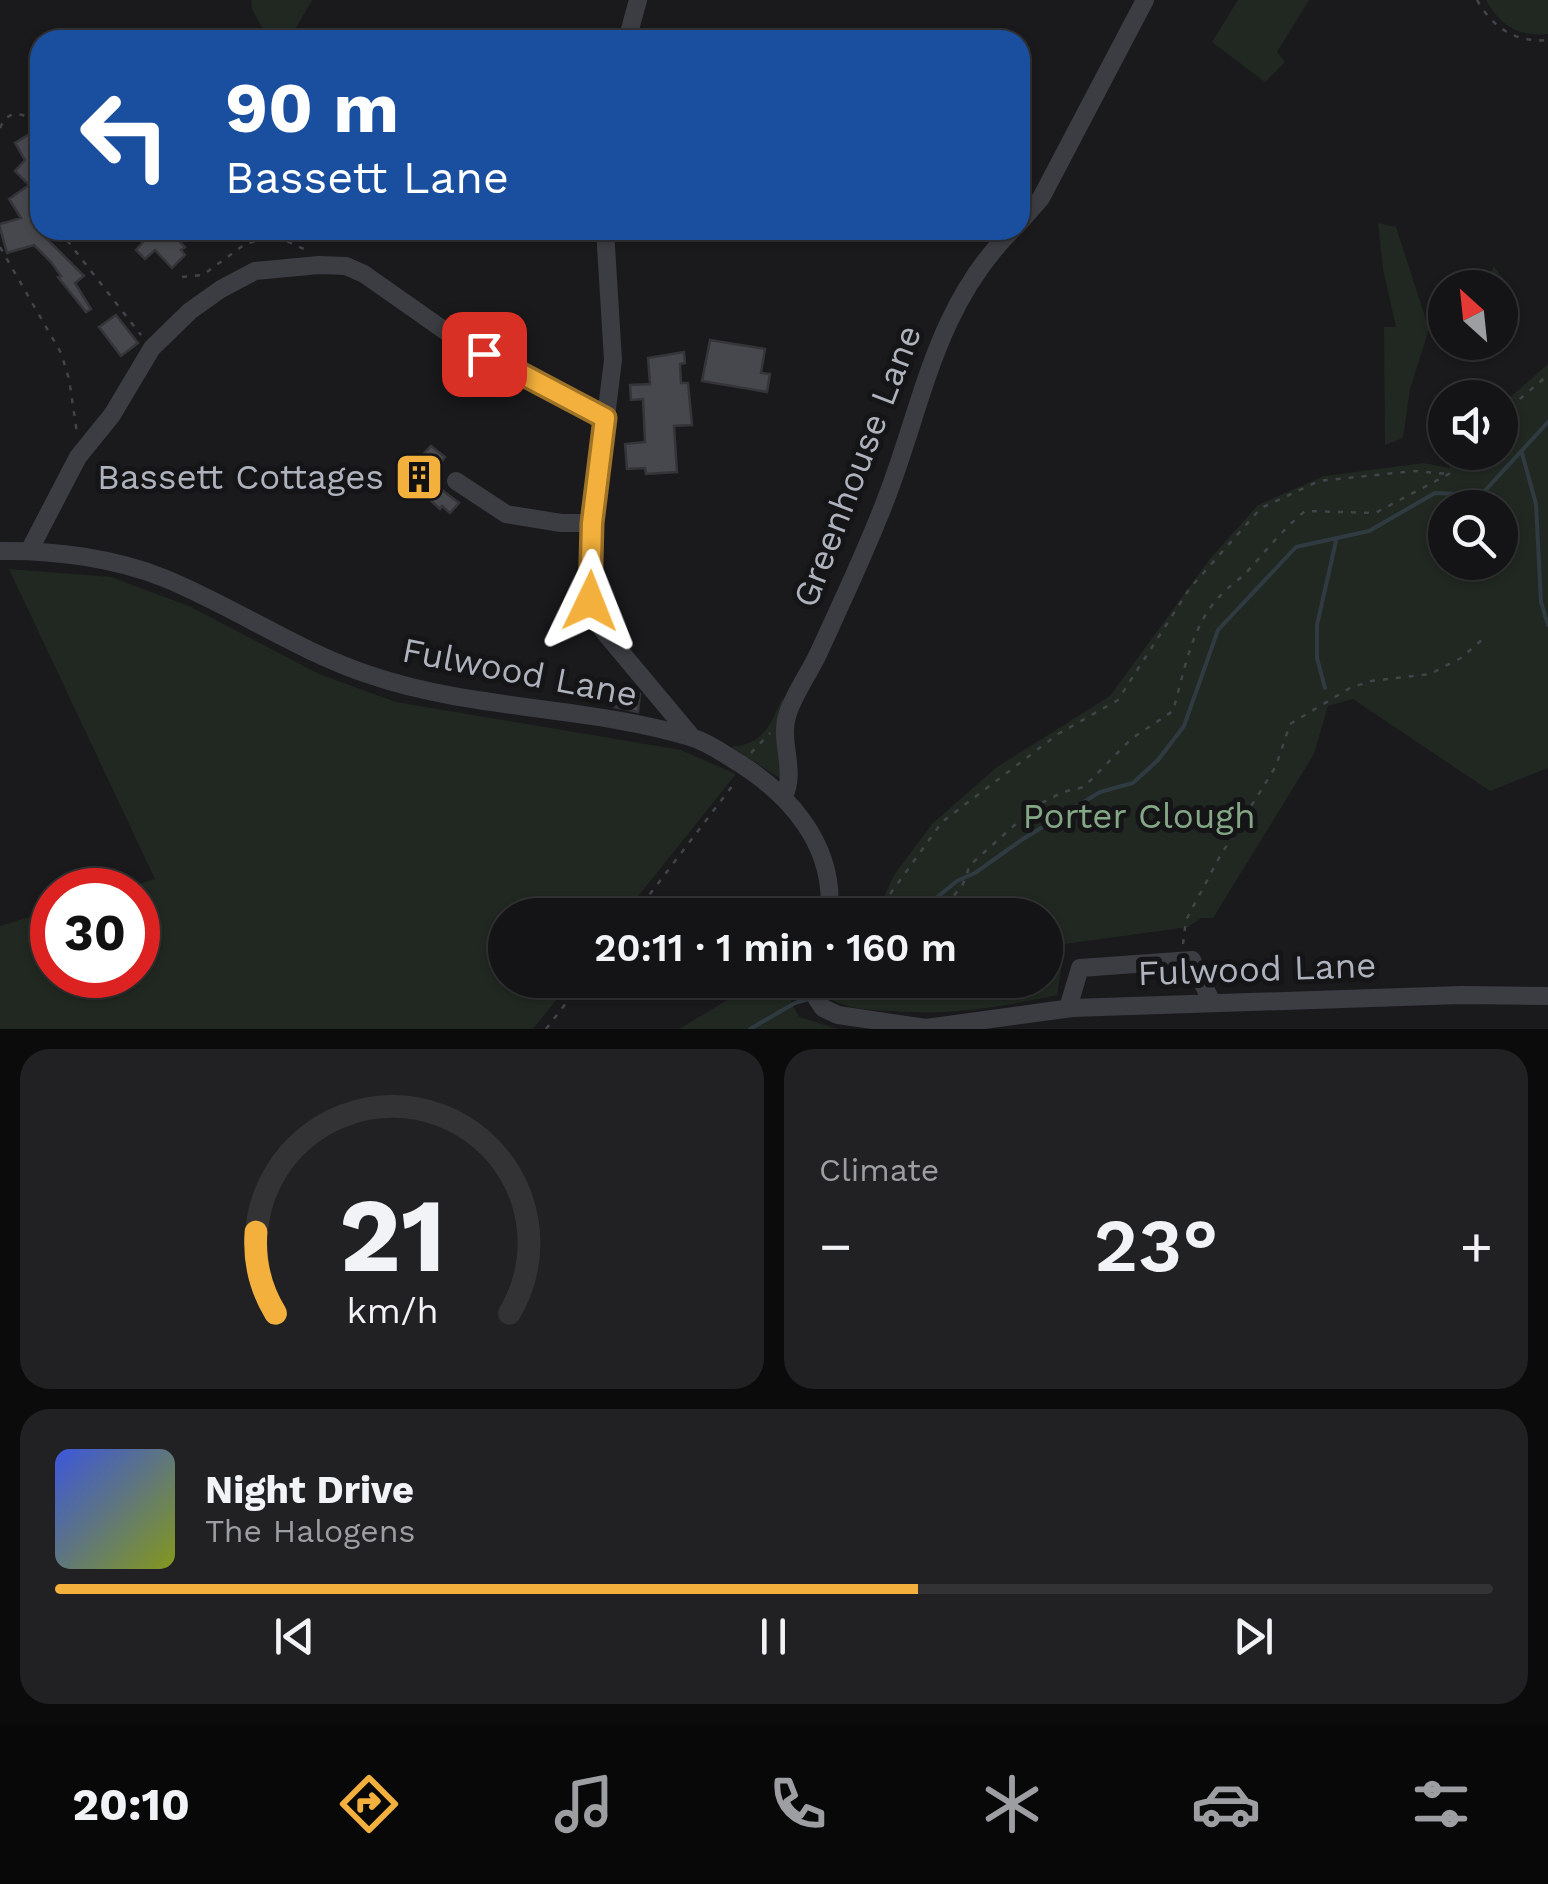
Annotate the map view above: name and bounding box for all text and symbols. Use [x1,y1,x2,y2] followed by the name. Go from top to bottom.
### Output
[225,67,399,149] text: 90 m
[60,70,190,200] icon: left
[225,151,509,204] text: Bassett Lane
[1428,270,1518,360] north arrow
[1428,270,1518,580] map controls
[442,312,527,397] pin
[784,319,930,613] street label: Greenhouse Lane
[457,327,512,382] icon: arrive
[1428,380,1518,470] button: sound
[393,451,445,503] building icon: Bassett Cottages
[97,456,384,498] place label: Bassett Cottages
[1428,490,1518,580] button: search
[538,549,642,653] position arrow
[399,629,641,715] street label: Fulwood Lane
[1022,795,1256,837] park label: Porter Clough
[30,868,160,998] speed limit sign: 30
[594,926,957,970] text: 20:11 · 1 min · 160 m
[1137,944,1377,994] street label: Fulwood Lane
[819,1151,939,1189] text: Climate
[339,1174,445,1296] text: 21
[1094,1201,1218,1289] text: 23°
[819,1214,852,1278] text: −
[1460,1214,1493,1278] text: +
[346,1290,438,1332] text: km/h
[205,1468,414,1512] text: Night Drive
[205,1512,415,1550] text: The Halogens
[267,1609,322,1664] icon: previous
[746,1609,801,1664] icon: pause
[1226,1609,1281,1664] icon: next
[334,1769,404,1839] icon: directions
[549,1769,619,1839] icon: music
[763,1769,833,1839] icon: phone
[977,1769,1047,1839] icon: climate
[1191,1769,1261,1839] icon: car
[1406,1769,1476,1839] icon: filters
[72,1778,190,1831] text: 20:10

